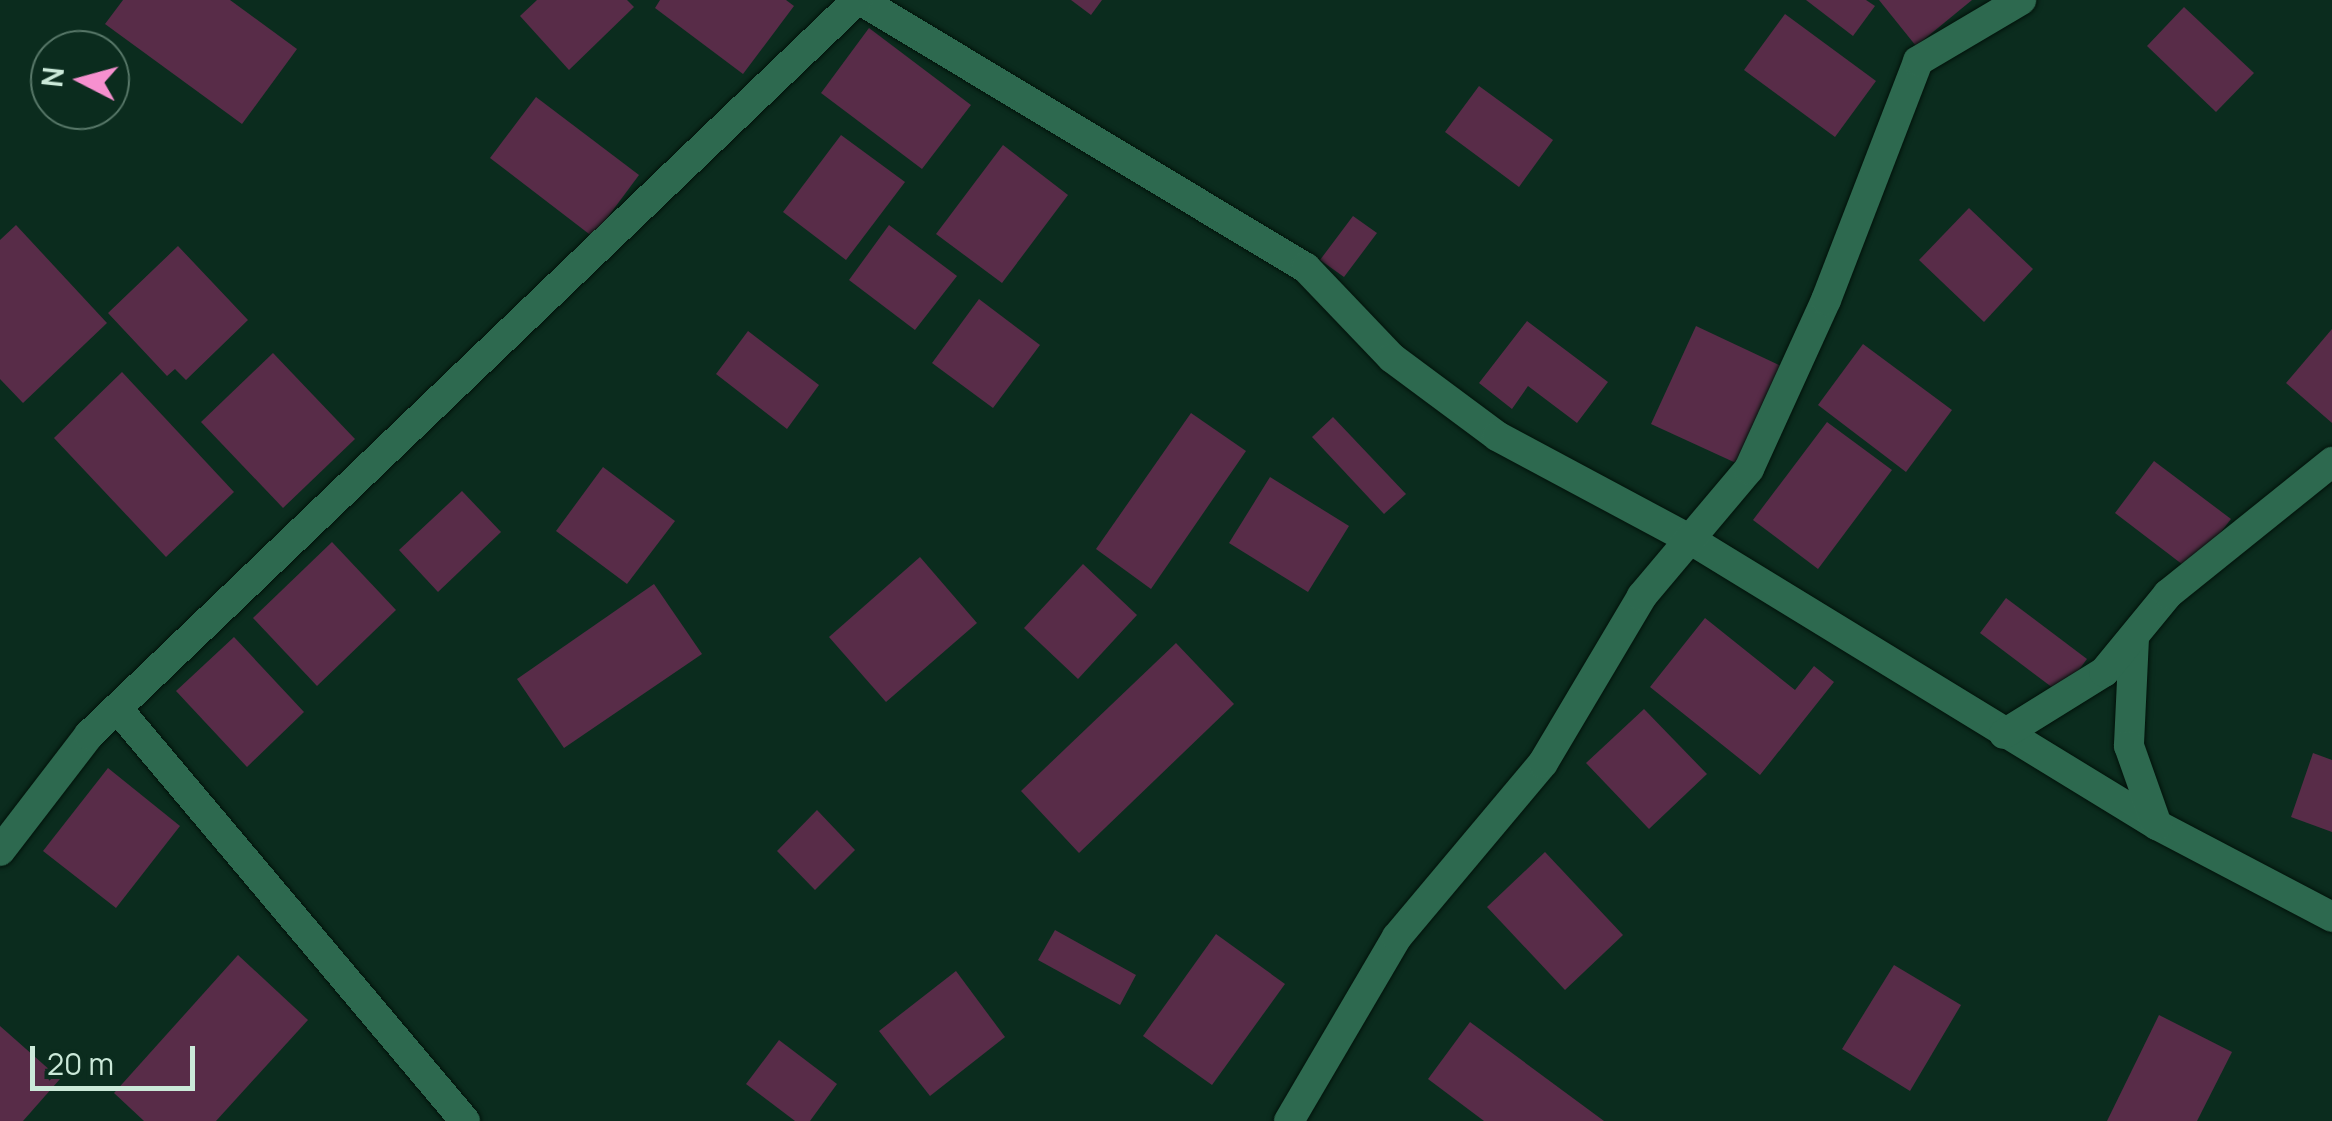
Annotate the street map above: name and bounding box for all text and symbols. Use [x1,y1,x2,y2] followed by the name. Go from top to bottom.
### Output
[30,30,130,130] north arrow
[32,65,72,89] text: N
[35,1026,200,1088] scale bar
[47,1043,114,1084] text: 20 m

